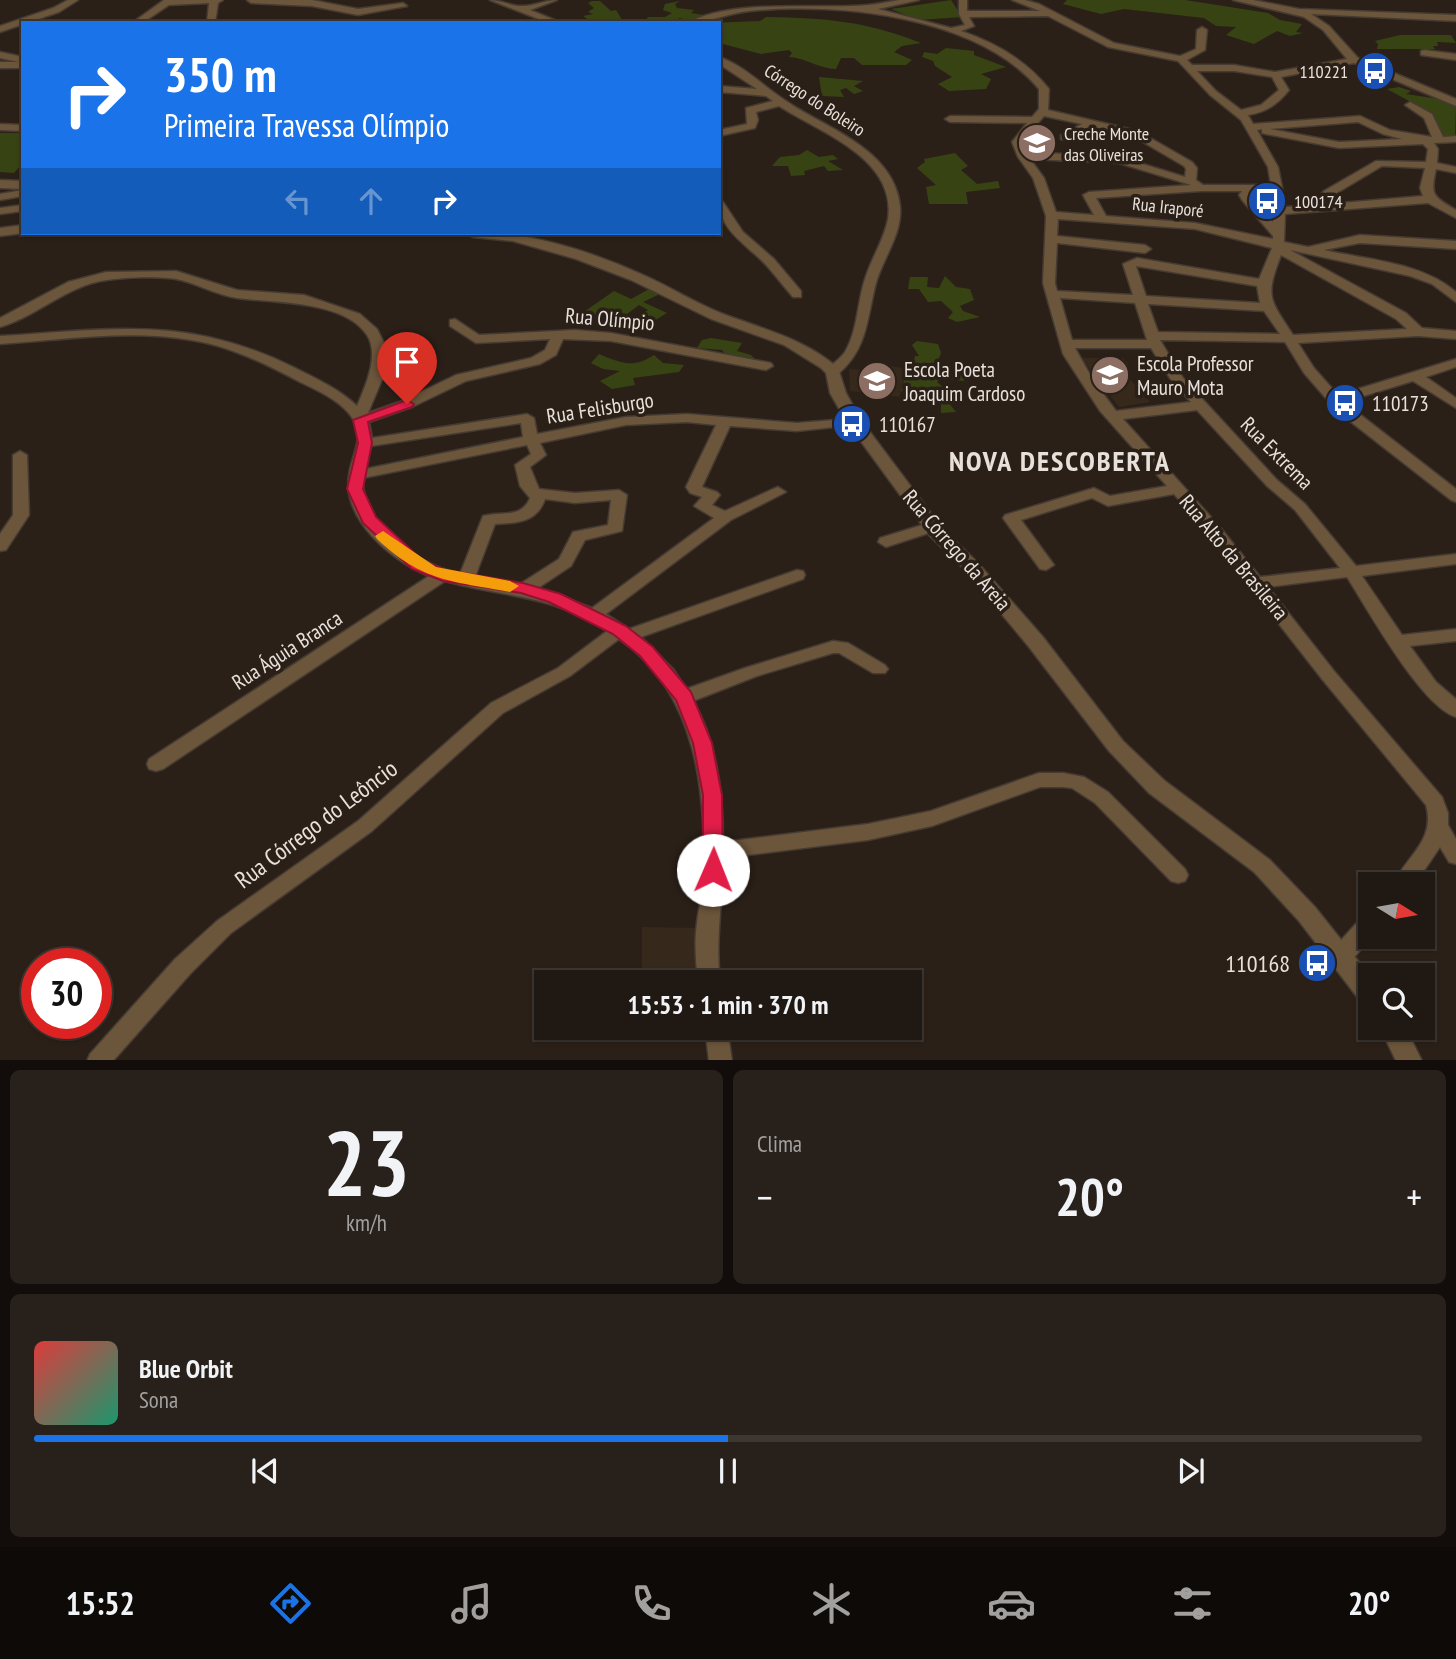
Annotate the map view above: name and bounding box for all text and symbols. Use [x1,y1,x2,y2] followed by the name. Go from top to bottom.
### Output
[164,42,277,106] text: 350 m
[49,49,140,140] icon: right
[1354,50,1396,92] bus stop icon: 110221
[760,59,870,141] street label: Córrego do Boleiro
[1299,60,1348,83] place label: 110221
[164,104,449,146] text: Primeira Travessa Olímpio
[1016,122,1058,164] school or university icon: Creche Monte das Oliveiras
[1064,122,1149,166] place label: Creche Monte das Oliveiras
[1246,180,1288,222] bus stop icon: 100174
[279,182,317,220] icon: left
[352,182,390,220] icon: ahead
[425,182,463,220] icon: right
[1294,190,1343,213] place label: 100174
[1131,192,1205,222] street label: Rua Iraporé
[564,302,656,336] street label: Rua Olímpio
[377,332,437,404] pin
[388,343,426,381] icon: arrive
[1137,350,1254,401] place label: Escola Professor Mauro Mota
[1089,354,1131,396] school or university icon: Escola Professor Mauro Mota
[903,356,1025,407] place label: Escola Poeta Joaquim Cardoso
[856,360,898,402] school or university icon: Escola Poeta Joaquim Cardoso
[1324,382,1366,424] bus stop icon: 110173
[545,386,655,430] street label: Rua Felisburgo
[1372,390,1429,417] place label: 110173
[831,403,873,445] bus stop icon: 110167
[879,411,936,438] place label: 110167
[1235,411,1319,495] street label: Rua Extrema
[949,442,1171,479] district label: NOVA DESCOBERTA
[897,484,1017,616] street label: Rua Córrego da Areia
[1174,489,1294,625] street label: Rua Alto da Brasileira
[227,604,347,696] street label: Rua Águia Branca
[229,753,403,895] street label: Rua Córrego do Leôncio
[676,833,750,907] position arrow
[1358,872,1435,948] north arrow
[1358,872,1435,1040] map controls
[1296,942,1338,984] bus stop icon: 110168
[21,948,112,1039] speed limit sign: 30
[1225,948,1290,979] place label: 110168
[1358,963,1435,1040] button: search
[628,988,828,1021] text: 15:53 · 1 min · 370 m
[323,1103,410,1221] text: 23
[757,1129,802,1158] text: Clima
[1055,1163,1124,1230] text: 20°
[757,1172,773,1221] text: −
[1406,1172,1422,1221] text: +
[346,1208,387,1237] text: km/h
[139,1352,233,1385] text: Blue Orbit
[139,1385,178,1414] text: Sona
[246,1452,284,1490] icon: previous
[709,1452,747,1490] icon: pause
[1172,1452,1210,1490] icon: next
[266,1579,315,1628] icon: directions
[447,1579,496,1628] icon: music
[627,1579,676,1628] icon: phone
[807,1579,856,1628] icon: climate
[987,1579,1036,1628] icon: car
[1168,1579,1217,1628] icon: filters
[66,1582,135,1624] text: 15:52
[1348,1582,1390,1624] text: 20°

